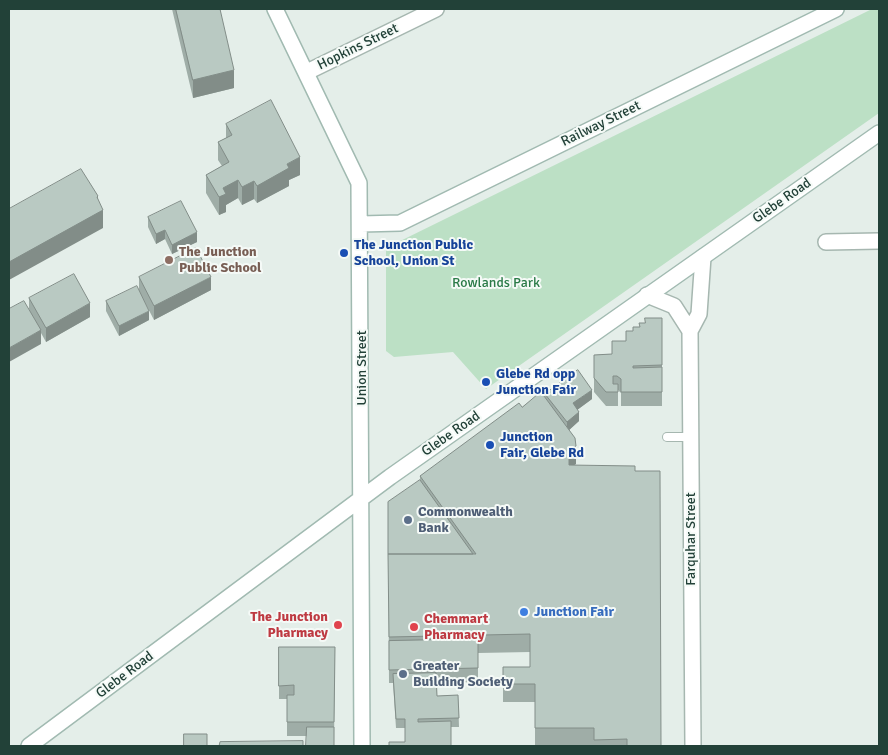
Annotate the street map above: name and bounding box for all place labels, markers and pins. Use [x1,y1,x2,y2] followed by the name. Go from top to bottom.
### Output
[354,237,473,270] place label: The Junction Public School, Union St
[179,244,261,276] place label: The Junction Public School
[338,247,350,259] marker: The Junction Public School, Union St
[163,254,175,266] marker: The Junction Public School
[496,366,576,398] place label: Glebe Rd opp Junction Fair
[480,376,492,388] marker: Glebe Rd opp Junction Fair
[500,429,584,462] place label: Junction Fair, Glebe Rd
[484,439,496,451] marker: Junction Fair, Glebe Rd
[418,504,513,536] place label: Commonwealth Bank
[402,514,414,526] marker: Commonwealth Bank
[534,604,614,620] place label: Junction Fair
[518,606,530,618] marker: Junction Fair
[250,609,328,642] place label: The Junction Pharmacy
[424,611,488,644] place label: Chemmart Pharmacy
[332,619,344,631] marker: The Junction Pharmacy
[408,621,420,633] marker: Chemmart Pharmacy
[413,658,513,690] place label: Greater Building Society
[397,668,409,680] marker: Greater Building Society

